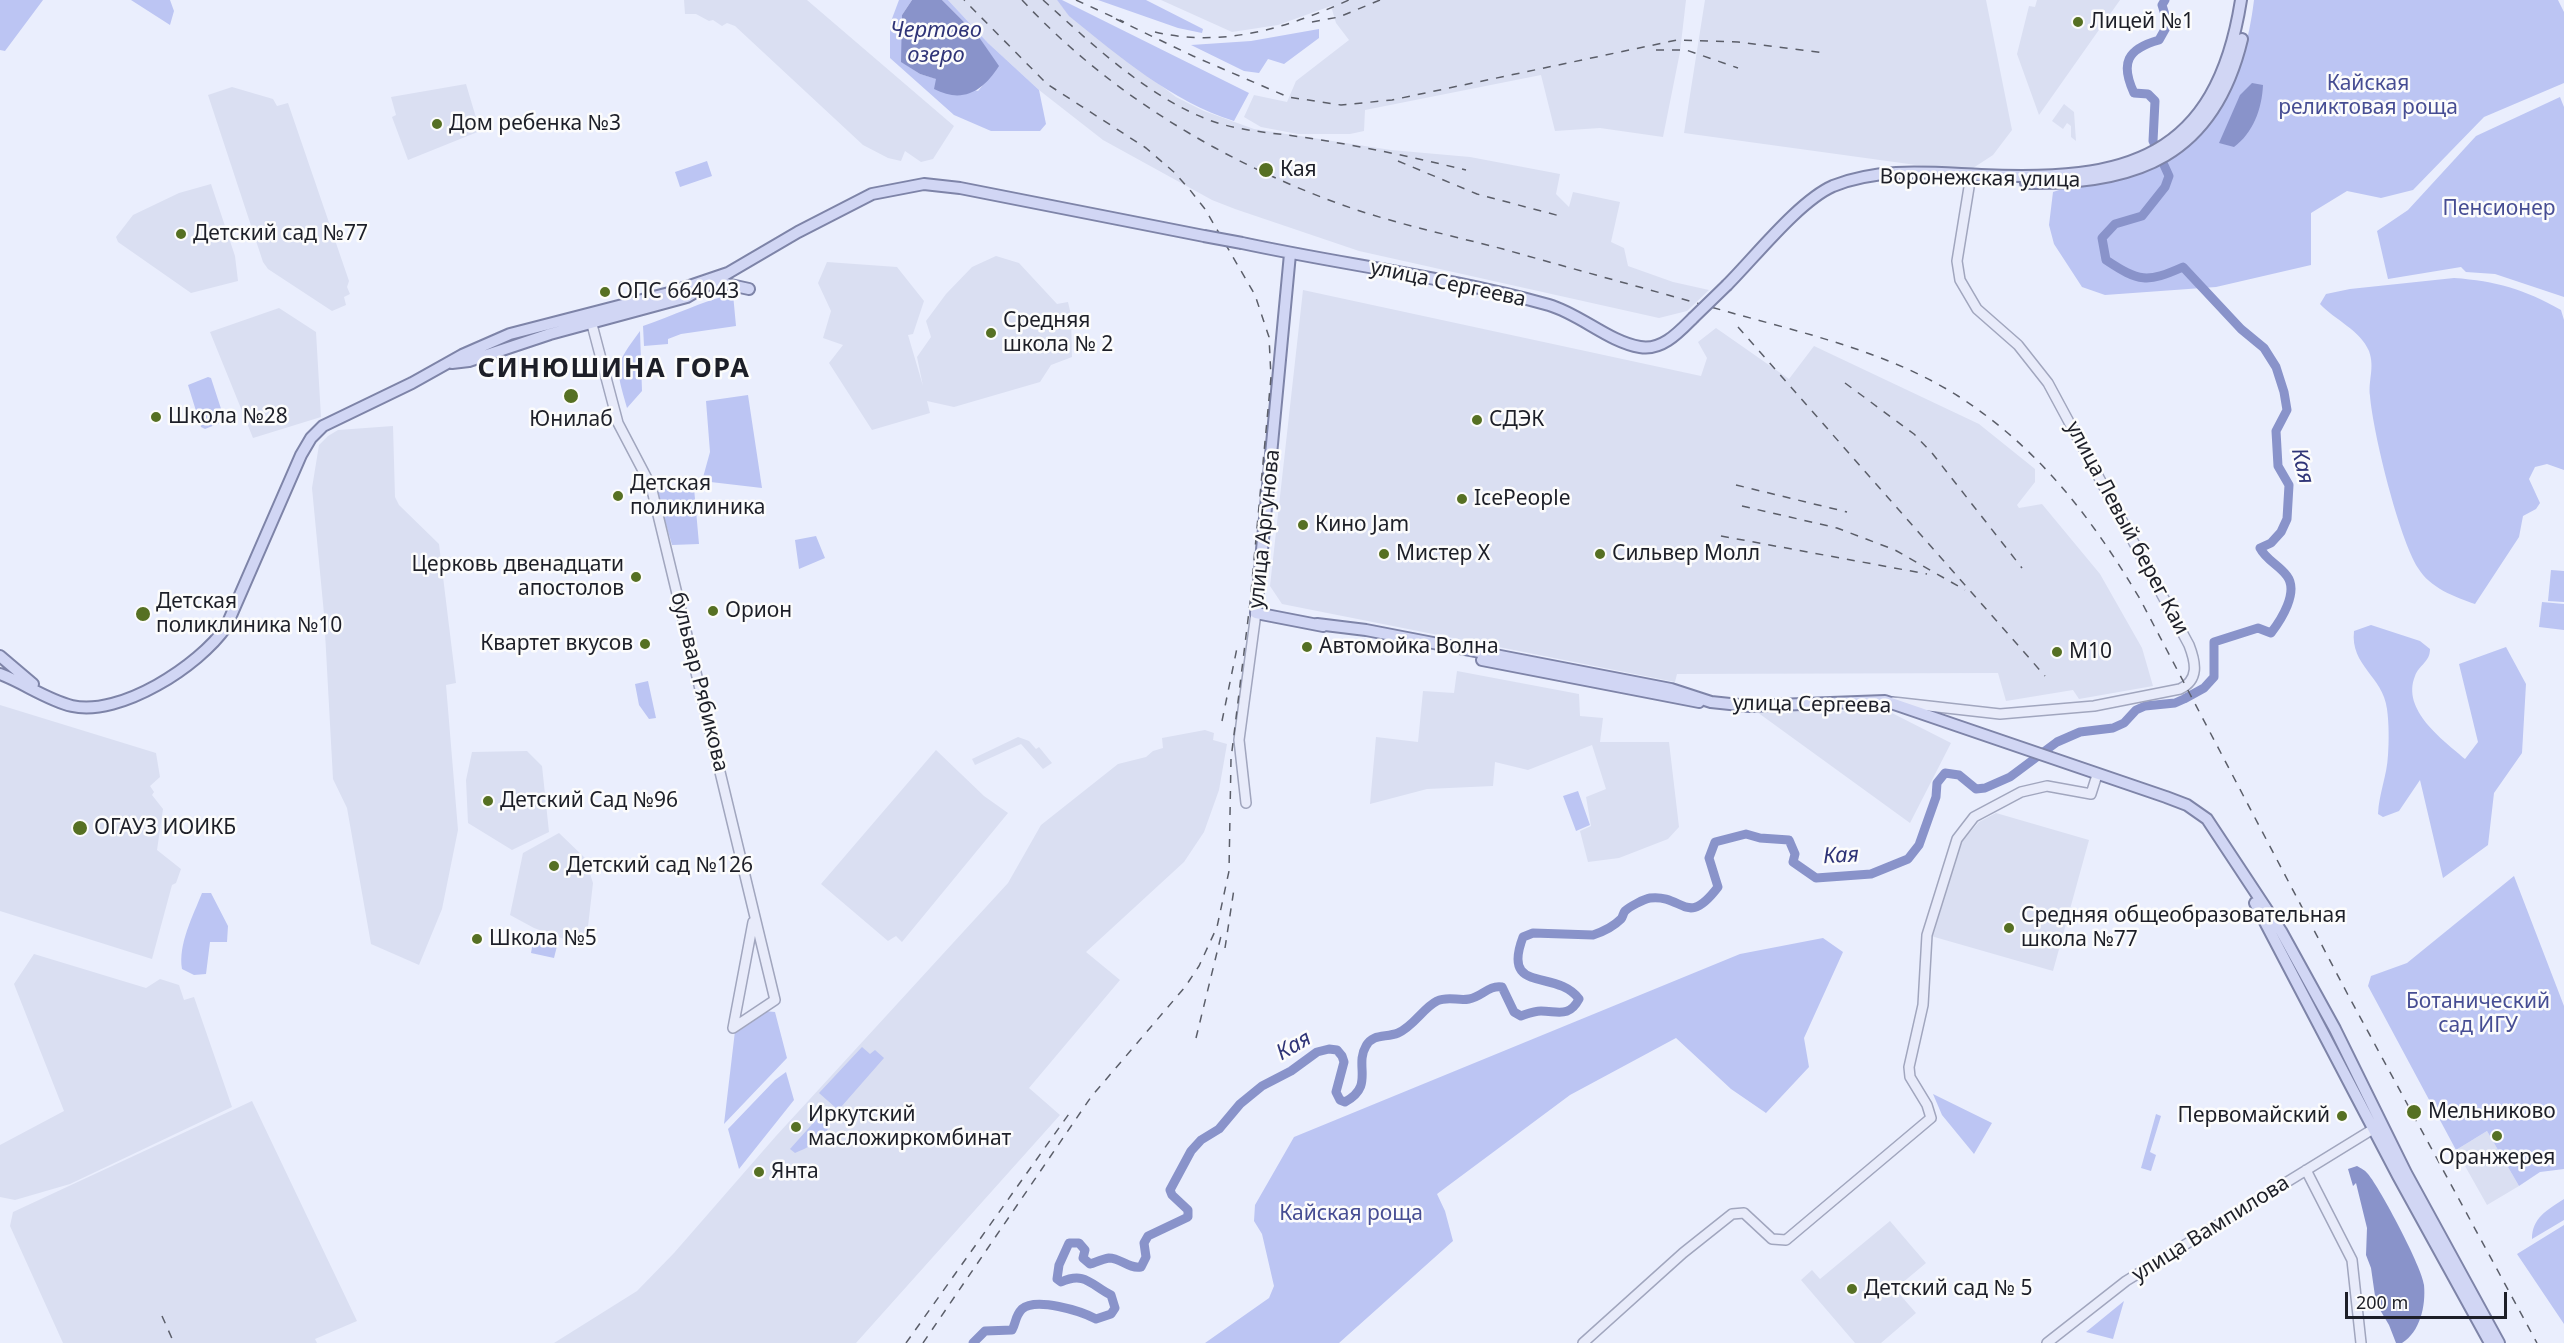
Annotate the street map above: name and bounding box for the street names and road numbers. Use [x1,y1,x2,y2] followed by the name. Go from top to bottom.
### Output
[1879,165,2081,193] street label: Воронежская улица
[1368,255,1528,313] street label: улица Сергеева
[2060,417,2194,639] street label: улица Левый берег Каи
[1244,448,1286,610] street label: улица Аргунова
[665,590,733,774] street label: бульвар Рябикова
[1733,691,1891,719] street label: улица Сергеева
[2128,1170,2294,1288] street label: улица Вампилова

